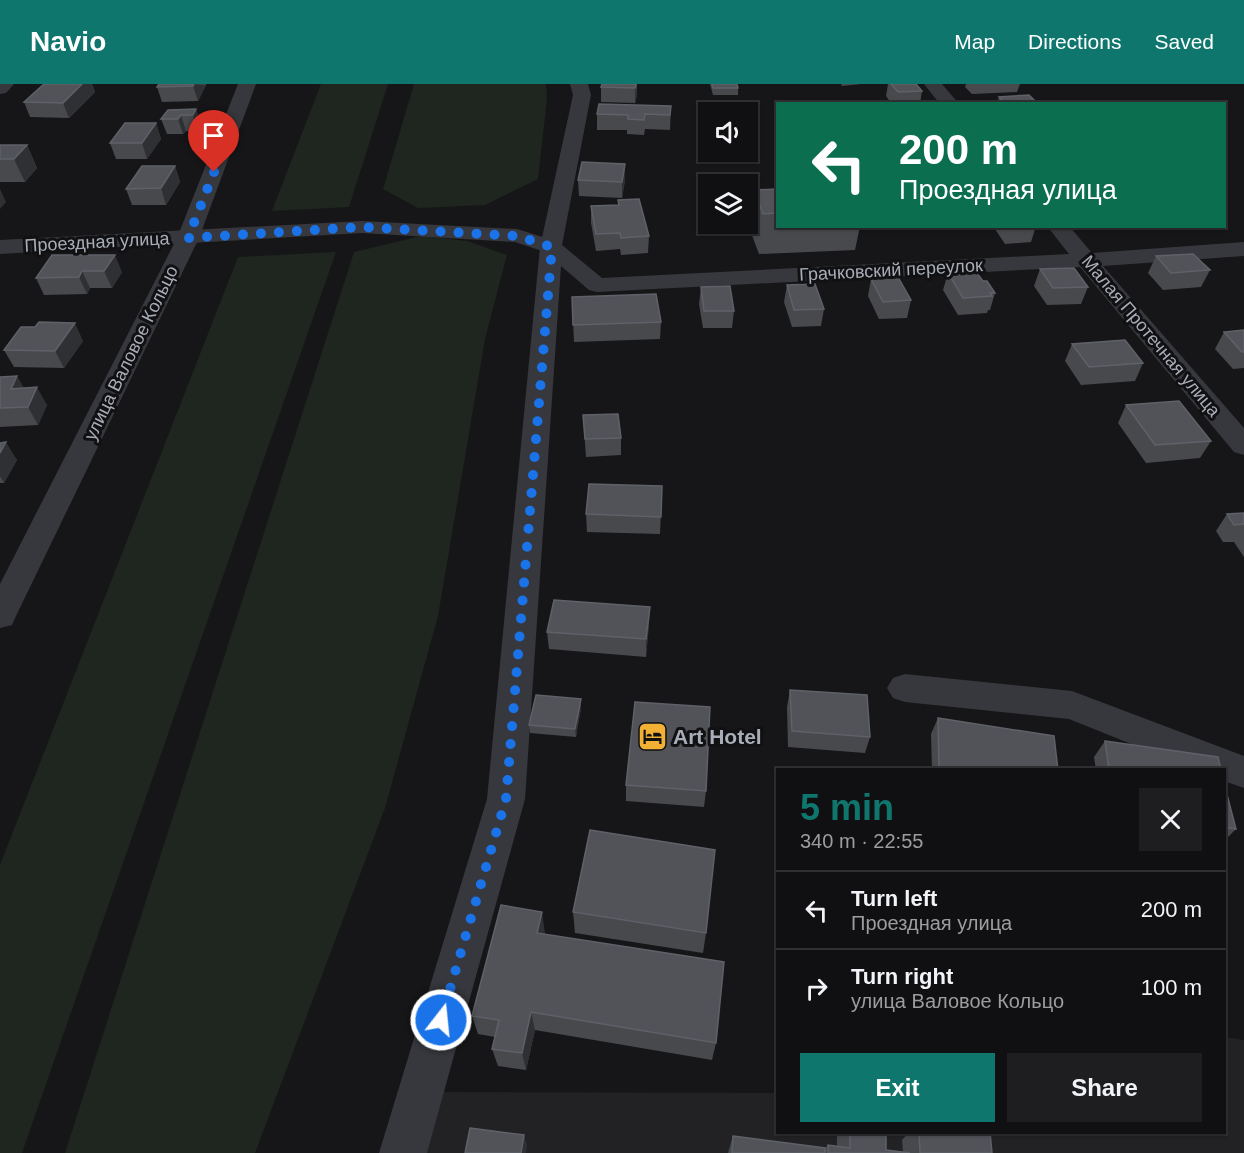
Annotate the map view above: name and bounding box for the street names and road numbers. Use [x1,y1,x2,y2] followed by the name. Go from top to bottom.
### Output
[24,228,171,256] street label: Проездная улица
[1078,251,1225,421] street label: Малая Протечная улица
[799,255,983,285] street label: Грачковский переулок
[80,262,182,444] street label: улица Валовое Кольцо

